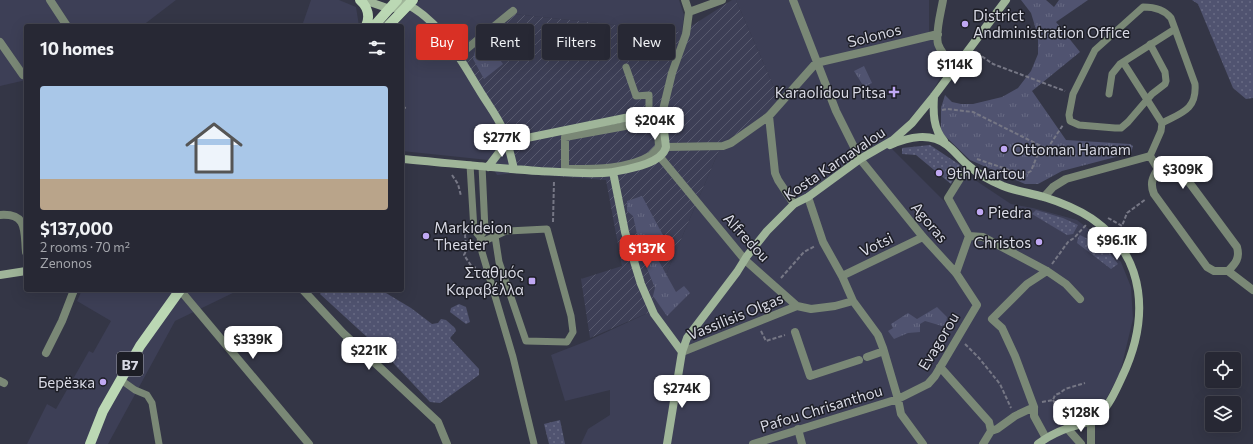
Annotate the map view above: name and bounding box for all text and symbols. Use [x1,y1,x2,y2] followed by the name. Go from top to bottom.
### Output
[973,6,1130,41] place label: District Andministration Office
[960,19,970,29] marker: District Andministration Office
[845,20,903,50] street label: Solonos
[416,24,468,60] chip: Buy
[476,24,534,60] chip: Rent
[542,24,610,60] chip: Filters
[618,24,675,60] chip: New
[366,37,388,59] icon: filters
[40,38,114,59] text: 10 homes
[927,51,983,85] pin: $114K
[937,56,973,72] text: $114K
[775,83,886,101] place label: Karaolidou Pitsa
[889,87,899,97] marker: Karaolidou Pitsa
[627,107,683,141] pin: $204K
[178,112,250,184] icon: home
[635,112,675,128] text: $204K
[780,122,888,204] street label: Kosta Karnavalou
[474,124,530,158] pin: $277K
[483,129,521,145] text: $277K
[1012,140,1131,158] place label: Ottoman Hamam
[999,144,1009,154] marker: Ottoman Hamam
[1155,156,1211,190] pin: $309K
[1163,161,1203,177] text: $309K
[947,164,1025,182] place label: 9th Martou
[934,168,944,178] marker: 9th Martou
[908,198,952,246] street label: Agoras
[988,203,1032,221] place label: Piedra
[975,207,985,217] marker: Piedra
[720,209,774,265] street label: Alfredou
[40,218,113,239] text: $137,000
[434,218,512,253] place label: Markideion Theater
[1084,227,1150,261] pin: $96.1K
[856,228,896,260] street label: Votsi
[421,231,431,241] marker: Markideion Theater
[1097,232,1137,248] text: $96.1K
[974,233,1031,251] place label: Christos
[619,235,675,269] pin: $137K
[1034,237,1044,247] marker: Christos
[40,239,130,255] text: 2 rooms · 70 m²
[628,240,666,256] text: $137K
[40,255,92,271] text: Zenonos
[446,263,524,298] place label: Σταθμός Καραβέλλα
[527,276,537,286] marker: Σταθμός Καραβέλλα
[685,289,786,343] street label: Vassilisis Olgas
[914,309,962,373] street label: Evagorou
[225,326,281,360] pin: $339K
[233,331,273,347] text: $339K
[341,337,397,371] pin: $221K
[350,342,388,358] text: $221K
[117,352,143,376] road number: B7
[1205,352,1241,432] map controls
[1205,352,1241,388] button: locate
[38,373,95,391] place label: Берёзка
[654,375,710,409] pin: $274K
[98,377,108,387] marker: Берёзка
[663,380,701,396] text: $274K
[758,381,884,435] street label: Pafou Chrisanthou
[1205,396,1241,432] button: layers
[1053,399,1109,433] pin: $128K
[1062,404,1100,420] text: $128K

